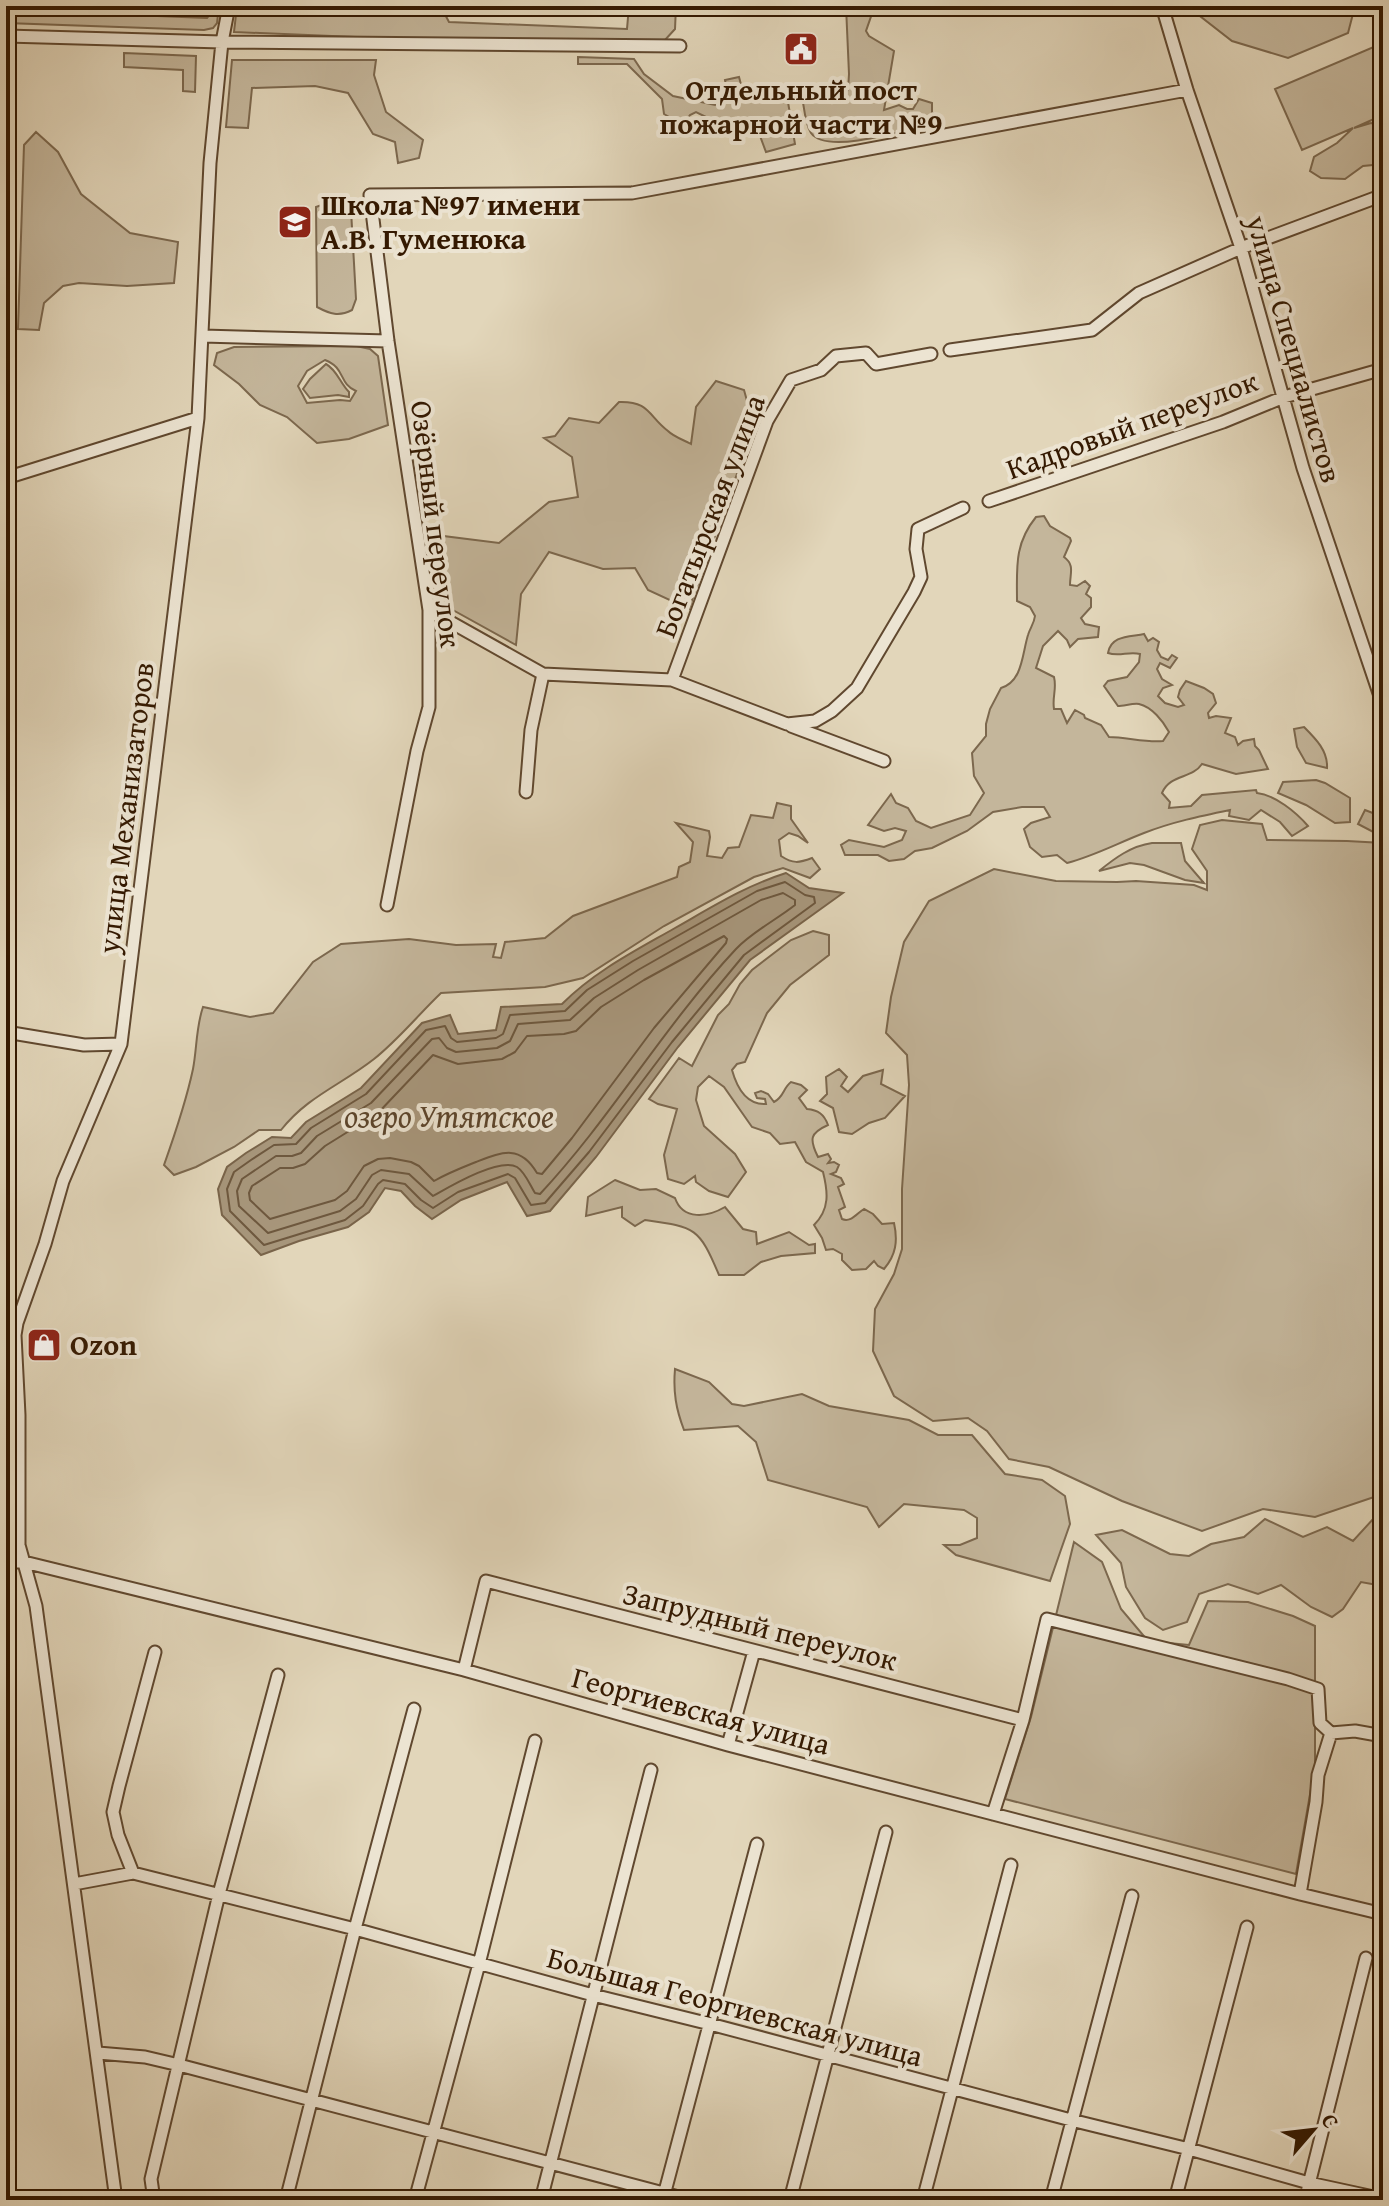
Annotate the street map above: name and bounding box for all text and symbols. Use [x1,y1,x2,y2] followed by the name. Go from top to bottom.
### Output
[782,30,820,68] public building icon: Отдельный пост пожарной части №9
[659,67,943,145] place label: Отдельный пост пожарной части №9
[321,182,581,260] place label: Школа №97 имени А.В. Гуменюка
[276,203,314,241] school or university icon: Школа №97 имени А.В. Гуменюка
[1235,209,1354,488] street label: улица Специалистов
[1000,358,1264,490] street label: Кадровый переулок
[642,387,776,644] street label: Богатырская улица
[400,398,474,650] street label: Озёрный переулок
[85,660,165,957] street label: улица Механизаторов
[344,1092,554,1139] water label: озеро Утятское
[70,1322,137,1366] place label: Ozon
[25,1326,63,1364] shop icon: Ozon
[618,1571,902,1681] street label: Запрудный переулок
[567,1654,836,1766] street label: Георгиевская улица
[543,1935,929,2078] street label: Большая Георгиевская улица
[1273,2090,1353,2170] north arrow
[1314,2108,1348,2134] text: С

